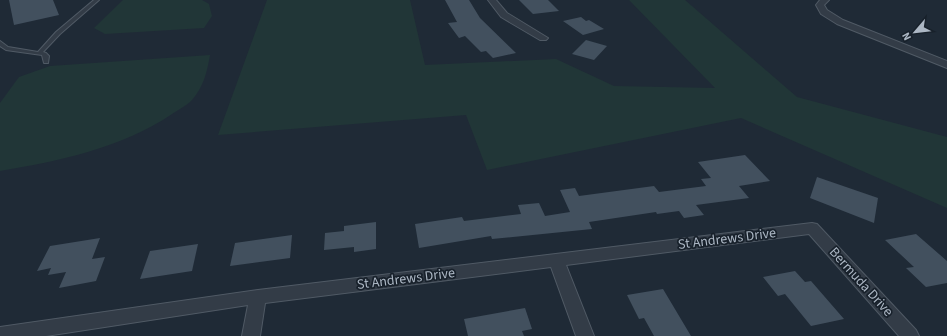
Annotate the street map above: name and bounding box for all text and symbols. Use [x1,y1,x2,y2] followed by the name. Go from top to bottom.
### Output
[895,12,935,52] north arrow
[898,30,915,43] text: N
[677,223,777,255] street label: St Andrews Drive
[824,243,898,321] street label: Bermuda Drive
[356,263,456,295] street label: St Andrews Drive

